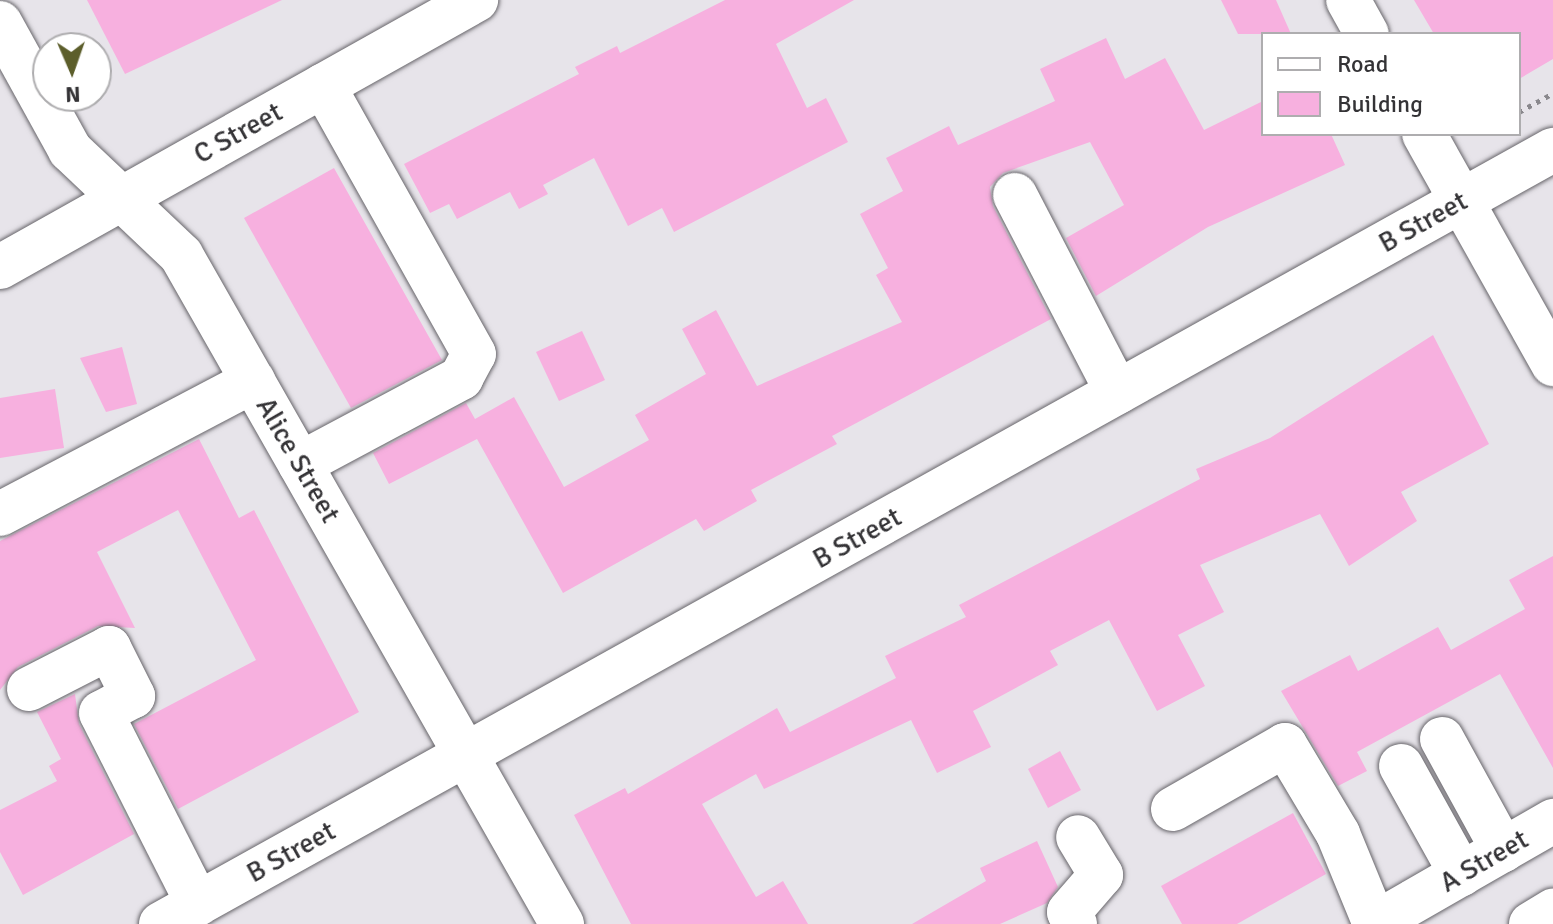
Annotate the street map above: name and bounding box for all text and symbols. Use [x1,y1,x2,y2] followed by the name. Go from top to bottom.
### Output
[32,32,112,112] north arrow
[1261,32,1521,136] legend
[1337,49,1388,79] text: Road
[65,81,81,108] text: N
[1337,89,1423,119] text: Building
[188,95,288,171] street label: C Street
[1373,184,1473,260] street label: B Street
[249,392,347,528] street label: Alice Street
[807,500,907,576] street label: B Street
[241,814,341,890] street label: B Street
[1434,822,1534,900] street label: A Street

